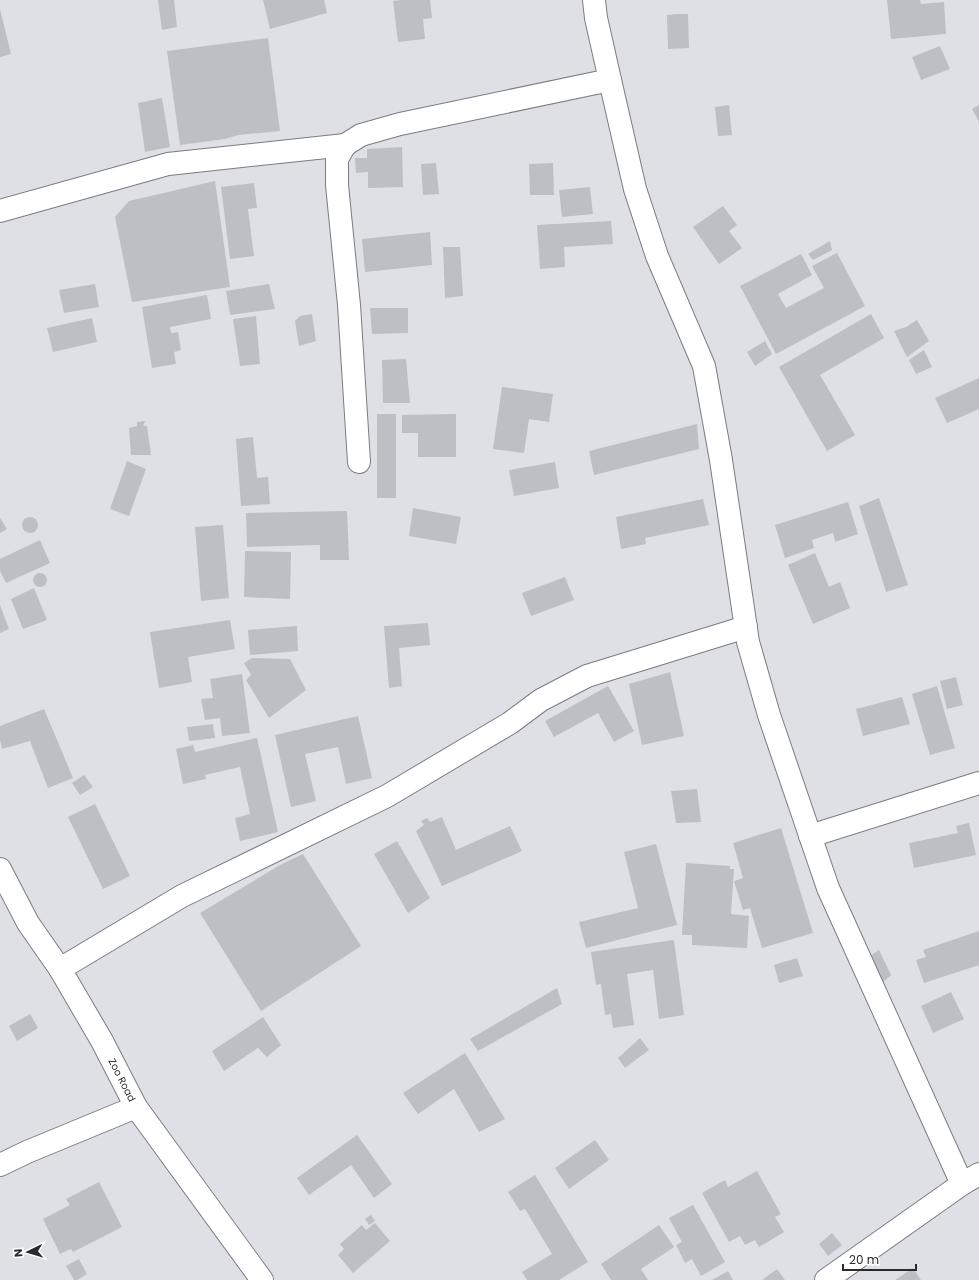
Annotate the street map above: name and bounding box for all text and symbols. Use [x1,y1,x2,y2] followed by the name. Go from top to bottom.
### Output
[105,1056,139,1104] street label: Zoo Road
[8,1232,48,1272] north arrow
[843,1246,916,1272] scale bar
[10,1248,26,1258] text: N
[849,1251,879,1268] text: 20 m

